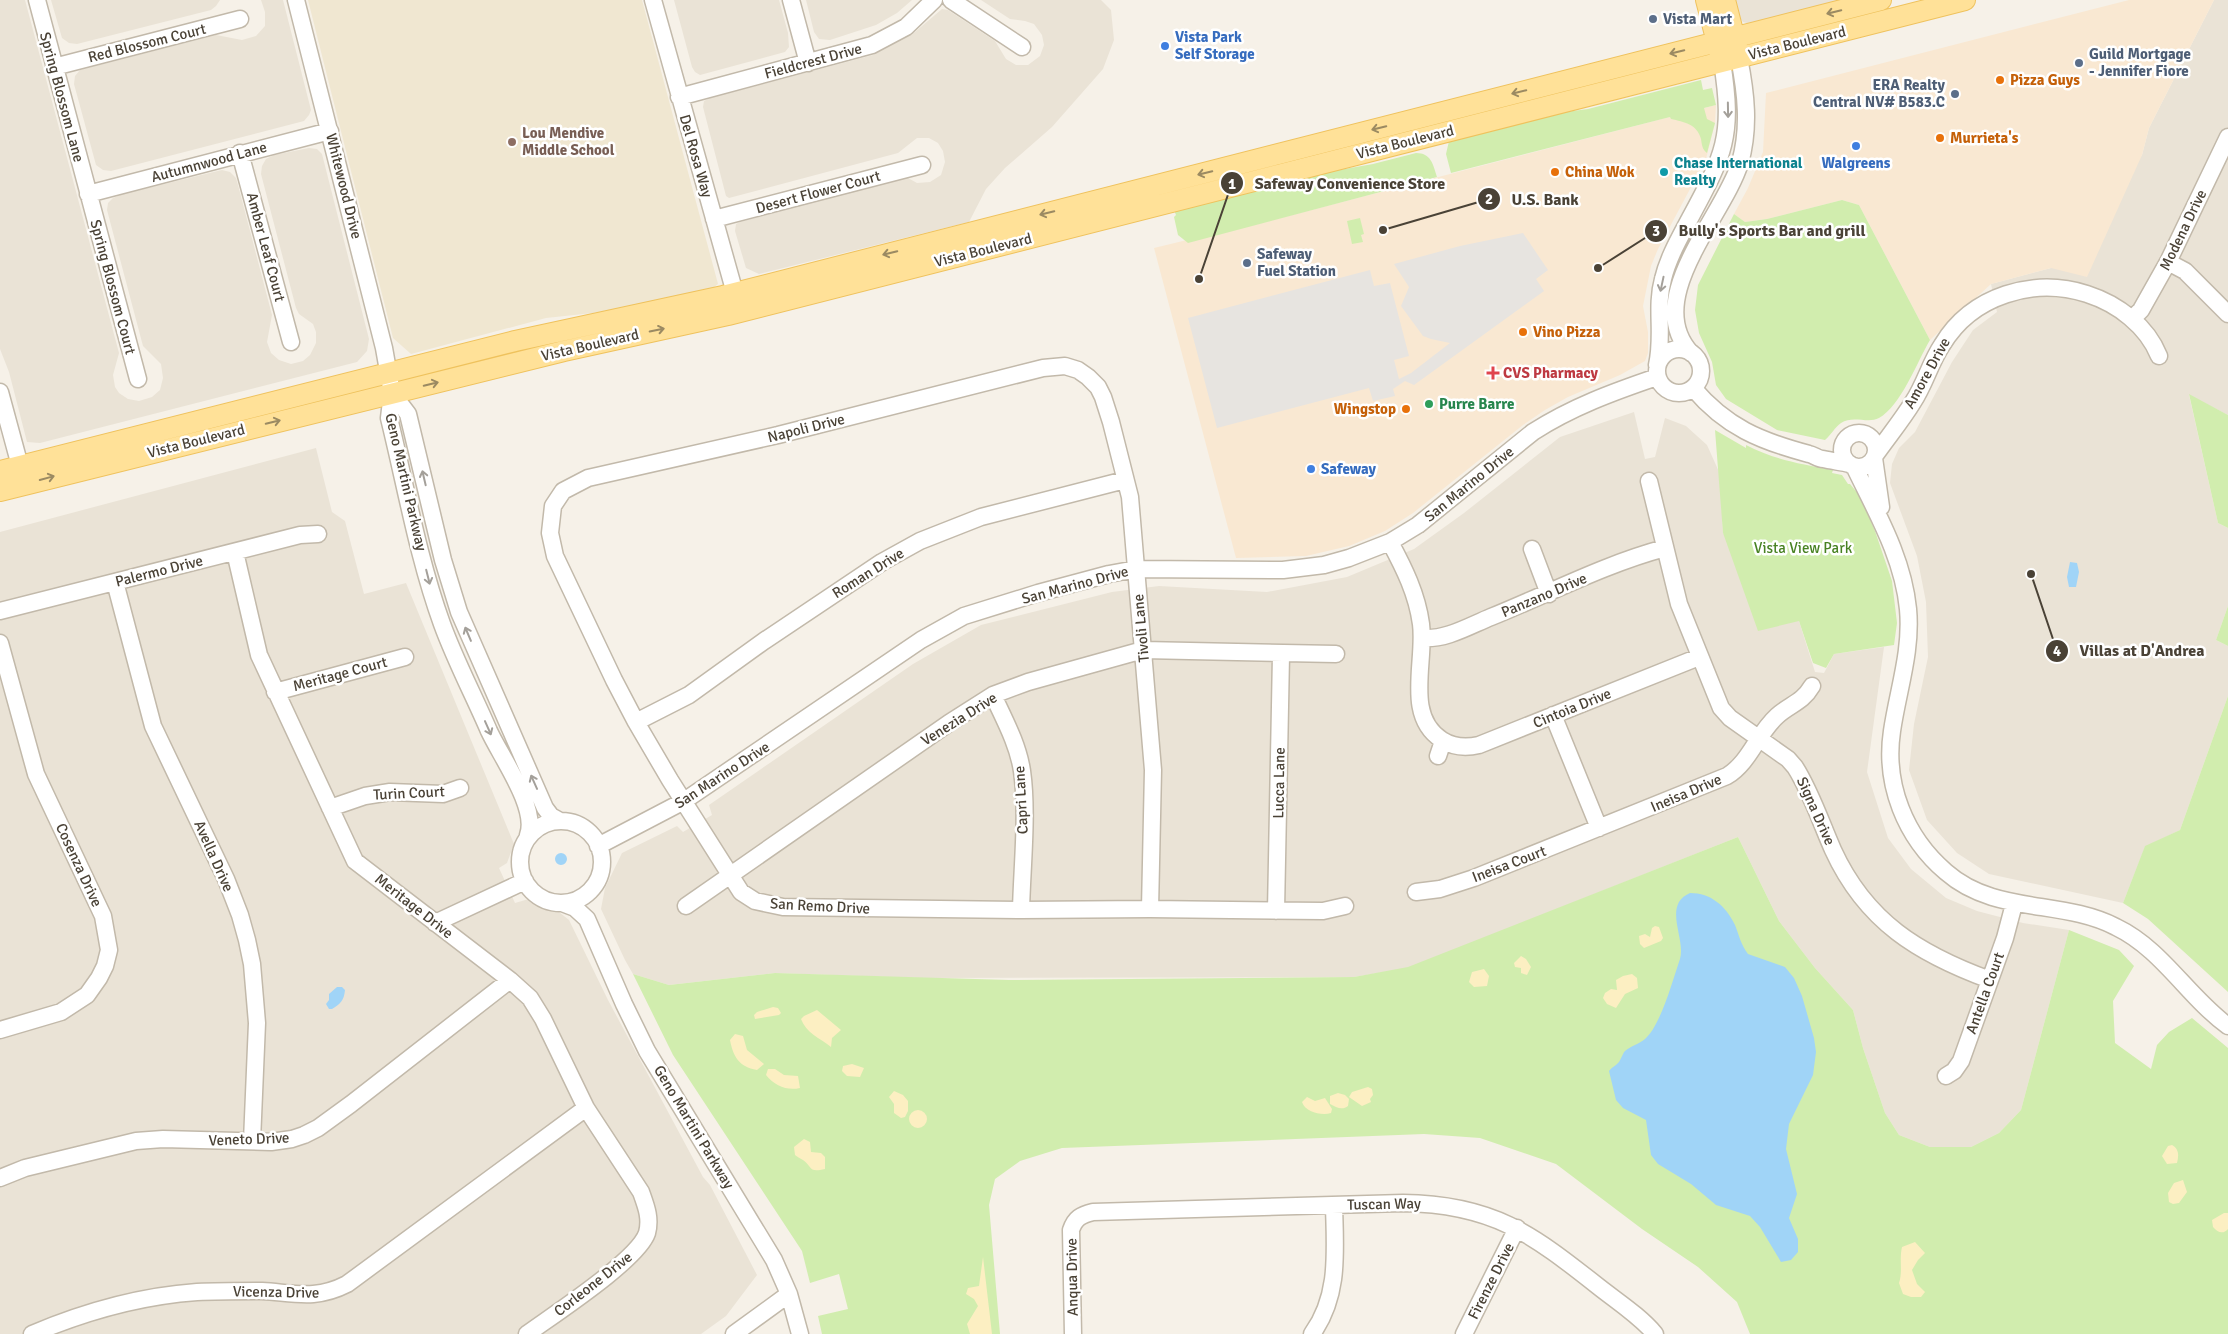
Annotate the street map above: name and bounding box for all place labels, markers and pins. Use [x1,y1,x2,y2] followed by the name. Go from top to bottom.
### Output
[1663,10,1733,28] place label: Vista Mart
[1647,13,1659,25] marker: Vista Mart
[1175,28,1255,63] place label: Vista Park Self Storage
[1159,40,1171,52] marker: Vista Park Self Storage
[2089,45,2191,80] place label: Guild Mortgage - Jennifer Fiore
[2073,57,2085,69] marker: Guild Mortgage - Jennifer Fiore
[2010,71,2080,89] place label: Pizza Guys
[1994,74,2006,86] marker: Pizza Guys
[1813,76,1946,111] place label: ERA Realty Central NV# B583.C
[1949,88,1961,100] marker: ERA Realty Central NV# B583.C
[522,124,615,159] place label: Lou Mendive Middle School
[1950,129,2019,147] place label: Murrieta's
[1934,132,1946,144] marker: Murrieta's
[506,136,518,148] marker: Lou Mendive Middle School
[1850,140,1862,152] marker: Walgreens
[1674,154,1803,189] place label: Chase International Realty
[1822,154,1891,172] place label: Walgreens
[1565,163,1635,181] place label: China Wok
[1549,166,1561,178] marker: China Wok
[1658,166,1670,178] marker: Chase International Realty
[1220,168,1456,199] callout: Safeway Convenience Store
[1477,183,1589,214] callout: U.S. Bank
[1643,215,1875,246] callout: Bully's Sports Bar and grill
[1257,245,1336,280] place label: Safeway Fuel Station
[1241,257,1253,269] marker: Safeway Fuel Station
[1533,323,1601,341] place label: Vino Pizza
[1517,326,1529,338] marker: Vino Pizza
[1503,364,1599,382] place label: CVS Pharmacy
[1487,367,1499,379] marker: CVS Pharmacy
[1439,395,1514,413] place label: Purre Barre
[1423,398,1435,410] marker: Purre Barre
[1334,400,1396,418] place label: Wingstop
[1400,403,1412,415] marker: Wingstop
[1321,460,1377,478] place label: Safeway
[1305,463,1317,475] marker: Safeway
[2044,635,2214,666] callout: Villas at D'Andrea

